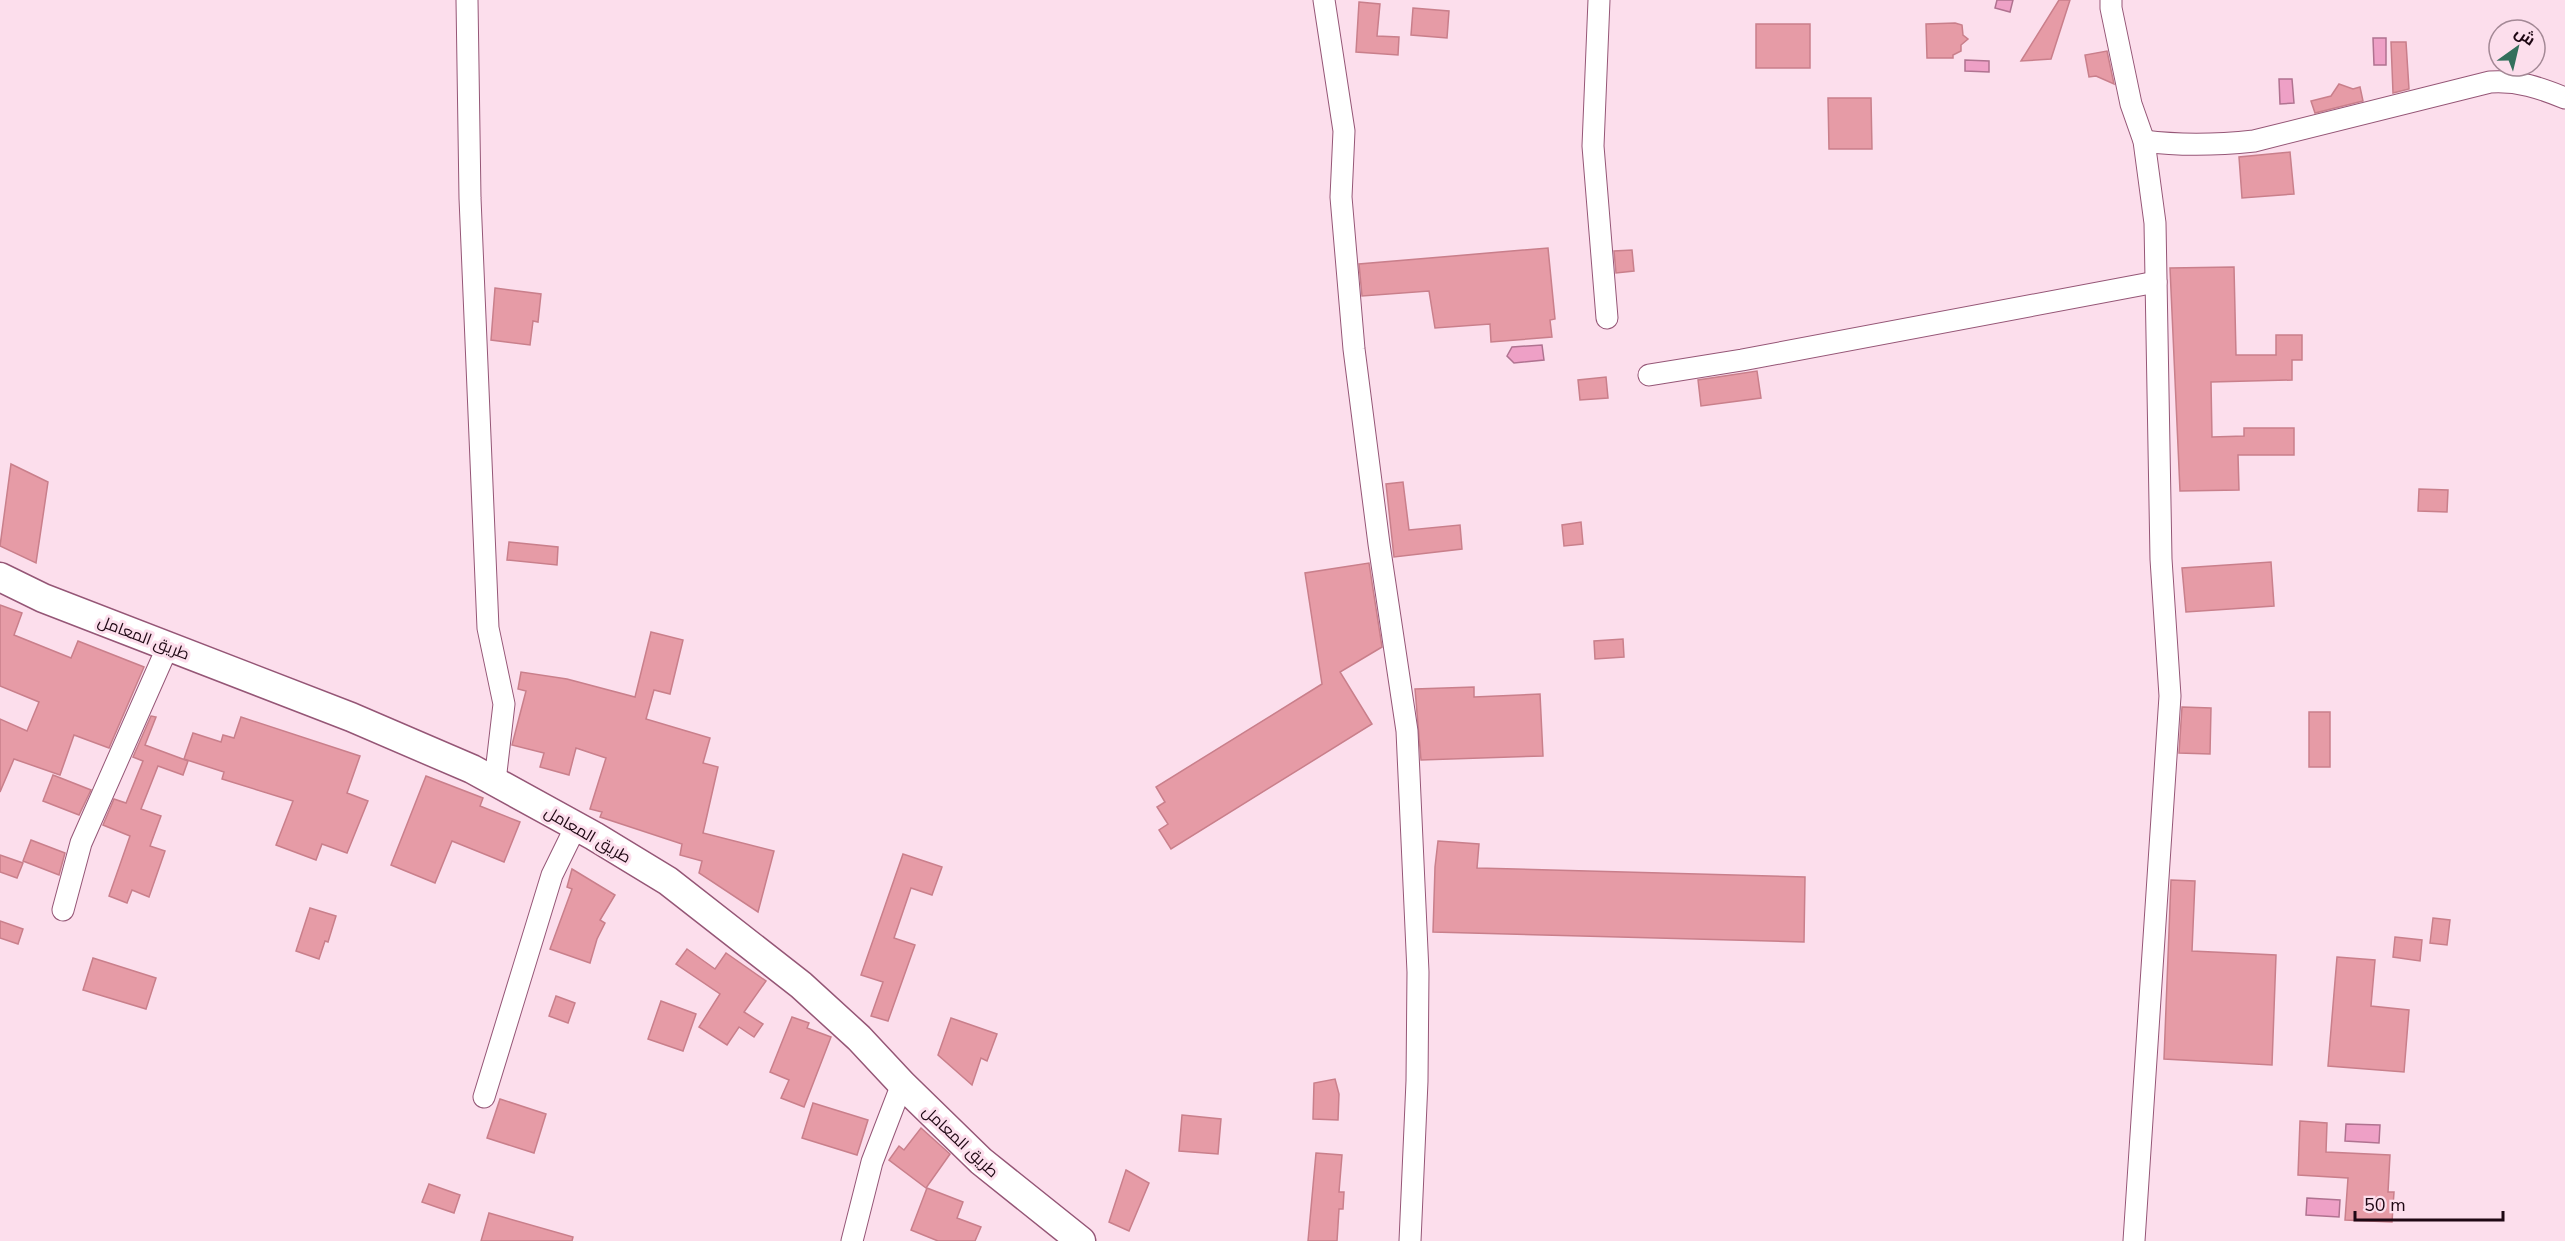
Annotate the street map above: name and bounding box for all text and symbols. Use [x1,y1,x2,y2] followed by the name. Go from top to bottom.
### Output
[2487,18,2547,78] north arrow
[2510,22,2539,51] text: ش
[95,610,193,665] street label: طريق المعامل
[540,801,635,869] street label: طريق المعامل
[918,1101,1003,1183] street label: طريق المعامل
[2355,1184,2504,1222] scale bar
[2364,1193,2406,1217] text: 50 m

